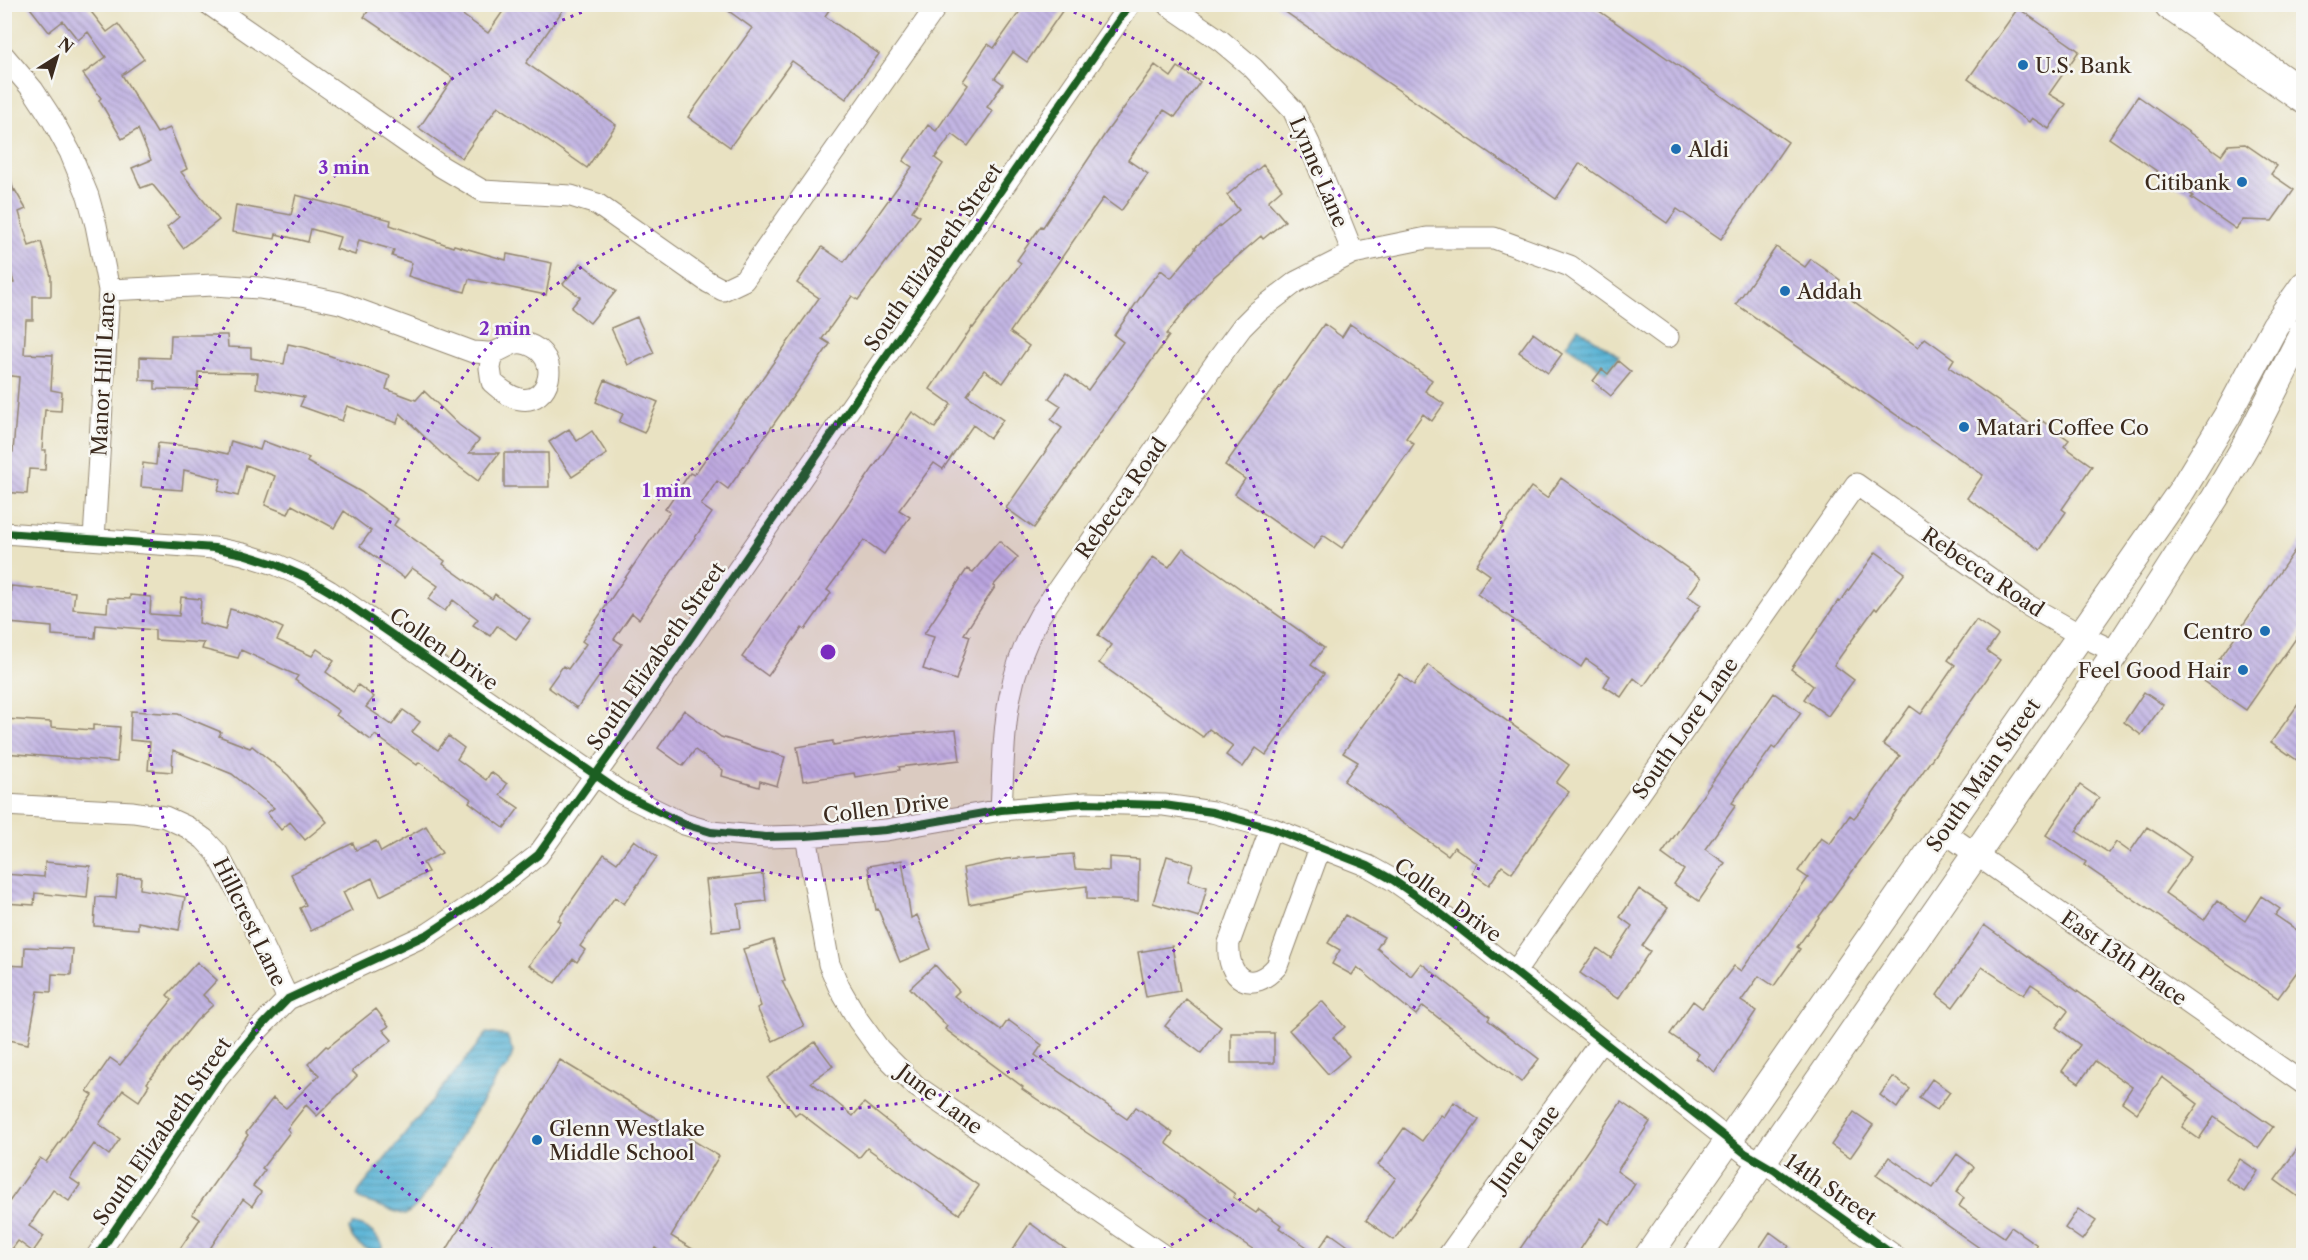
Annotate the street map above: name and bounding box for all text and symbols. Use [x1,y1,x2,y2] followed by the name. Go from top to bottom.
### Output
[27,27,87,87] north arrow
[54,33,78,57] text: N
[2035,53,2132,78] place label: U.S. Bank
[2016,58,2030,72] marker: U.S. Bank
[1284,113,1354,231] street label: Lynne Lane
[1687,137,1729,162] place label: Aldi
[1669,142,1683,156] marker: Aldi
[318,157,370,179] text: 3 min
[859,158,1008,356] street label: South Elizabeth Street
[2145,170,2231,195] place label: Citibank
[2235,175,2249,189] marker: Citibank
[1796,279,1862,304] place label: Addah
[1778,284,1792,298] marker: Addah
[86,291,120,457] street label: Manor Hill Lane
[479,318,532,340] text: 2 min
[1976,415,2149,440] place label: Matari Coffee Co
[1957,420,1971,434] marker: Matari Coffee Co
[1070,433,1172,563] street label: Rebecca Road
[642,480,692,502] text: 1 min
[1917,522,2049,622] street label: Rebecca Road
[582,557,731,755] street label: South Elizabeth Street
[385,602,503,696] street label: Collen Drive
[2183,619,2253,644] place label: Centro
[2258,624,2272,638] marker: Centro
[818,642,838,662] centre of rings
[1627,652,1743,804] street label: South Lore Lane
[2078,658,2231,683] place label: Feel Good Hair
[2236,663,2250,677] marker: Feel Good Hair
[1921,693,2046,856] street label: South Main Street
[822,788,950,828] street label: Collen Drive
[1389,853,1507,947] street label: Collen Drive
[208,854,292,990] street label: Hillcrest Lane
[2056,905,2192,1011] street label: East 13th Place
[88,1032,237,1230] street label: South Elizabeth Street
[890,1057,988,1139] street label: June Lane
[1484,1100,1565,1198] street label: June Lane
[549,1116,705,1165] place label: Glenn Westlake Middle School
[530,1133,544,1147] marker: Glenn Westlake Middle School
[1780,1148,1882,1230] street label: 14th Street

